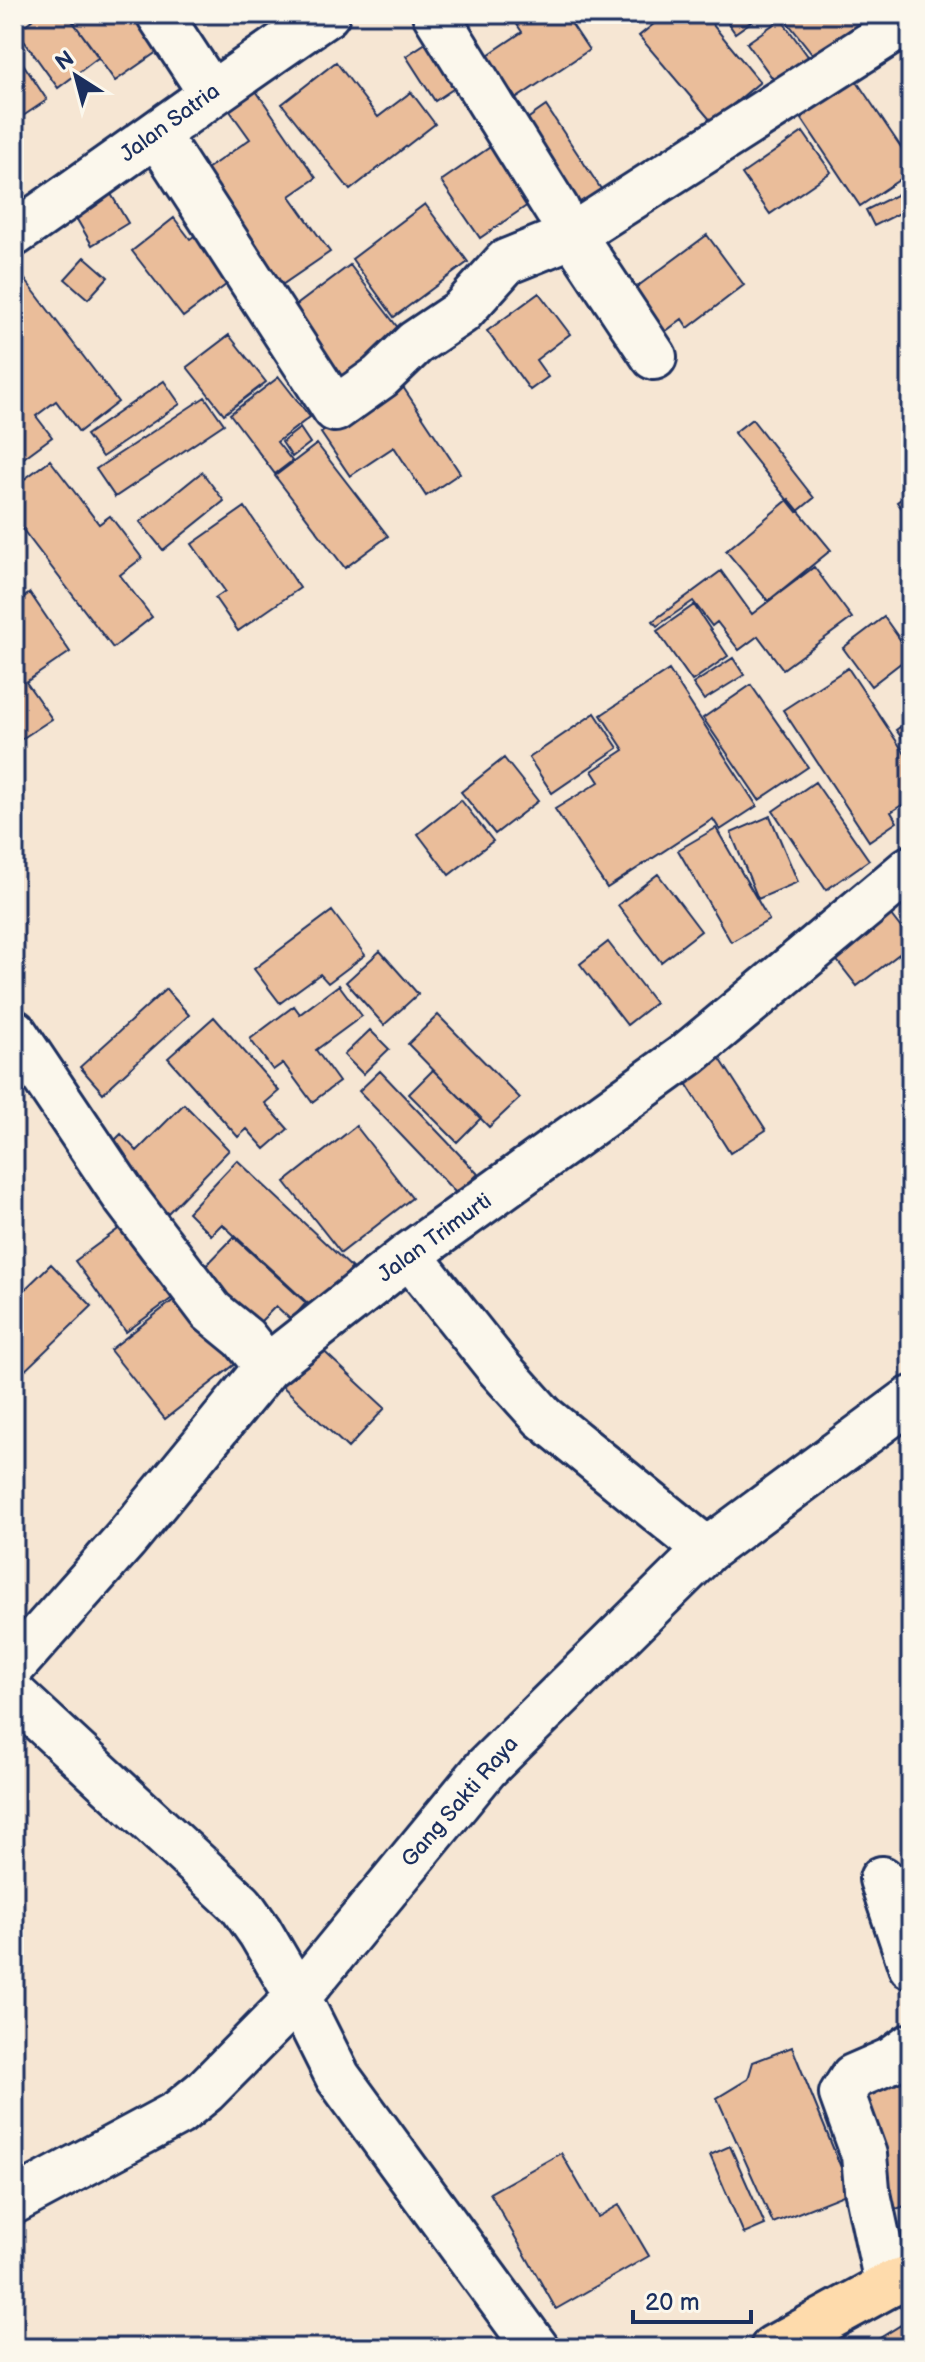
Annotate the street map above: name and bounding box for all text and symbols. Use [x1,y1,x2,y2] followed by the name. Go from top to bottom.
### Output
[36,36,116,116] north arrow
[51,45,80,77] text: N
[115,78,225,168] street label: Jalan Satria
[373,1188,497,1288] street label: Jalan Trimurti
[396,1731,524,1873] street label: Gang Sakti Raya
[633,2274,751,2324] scale bar
[645,2288,700,2317] text: 20 m

